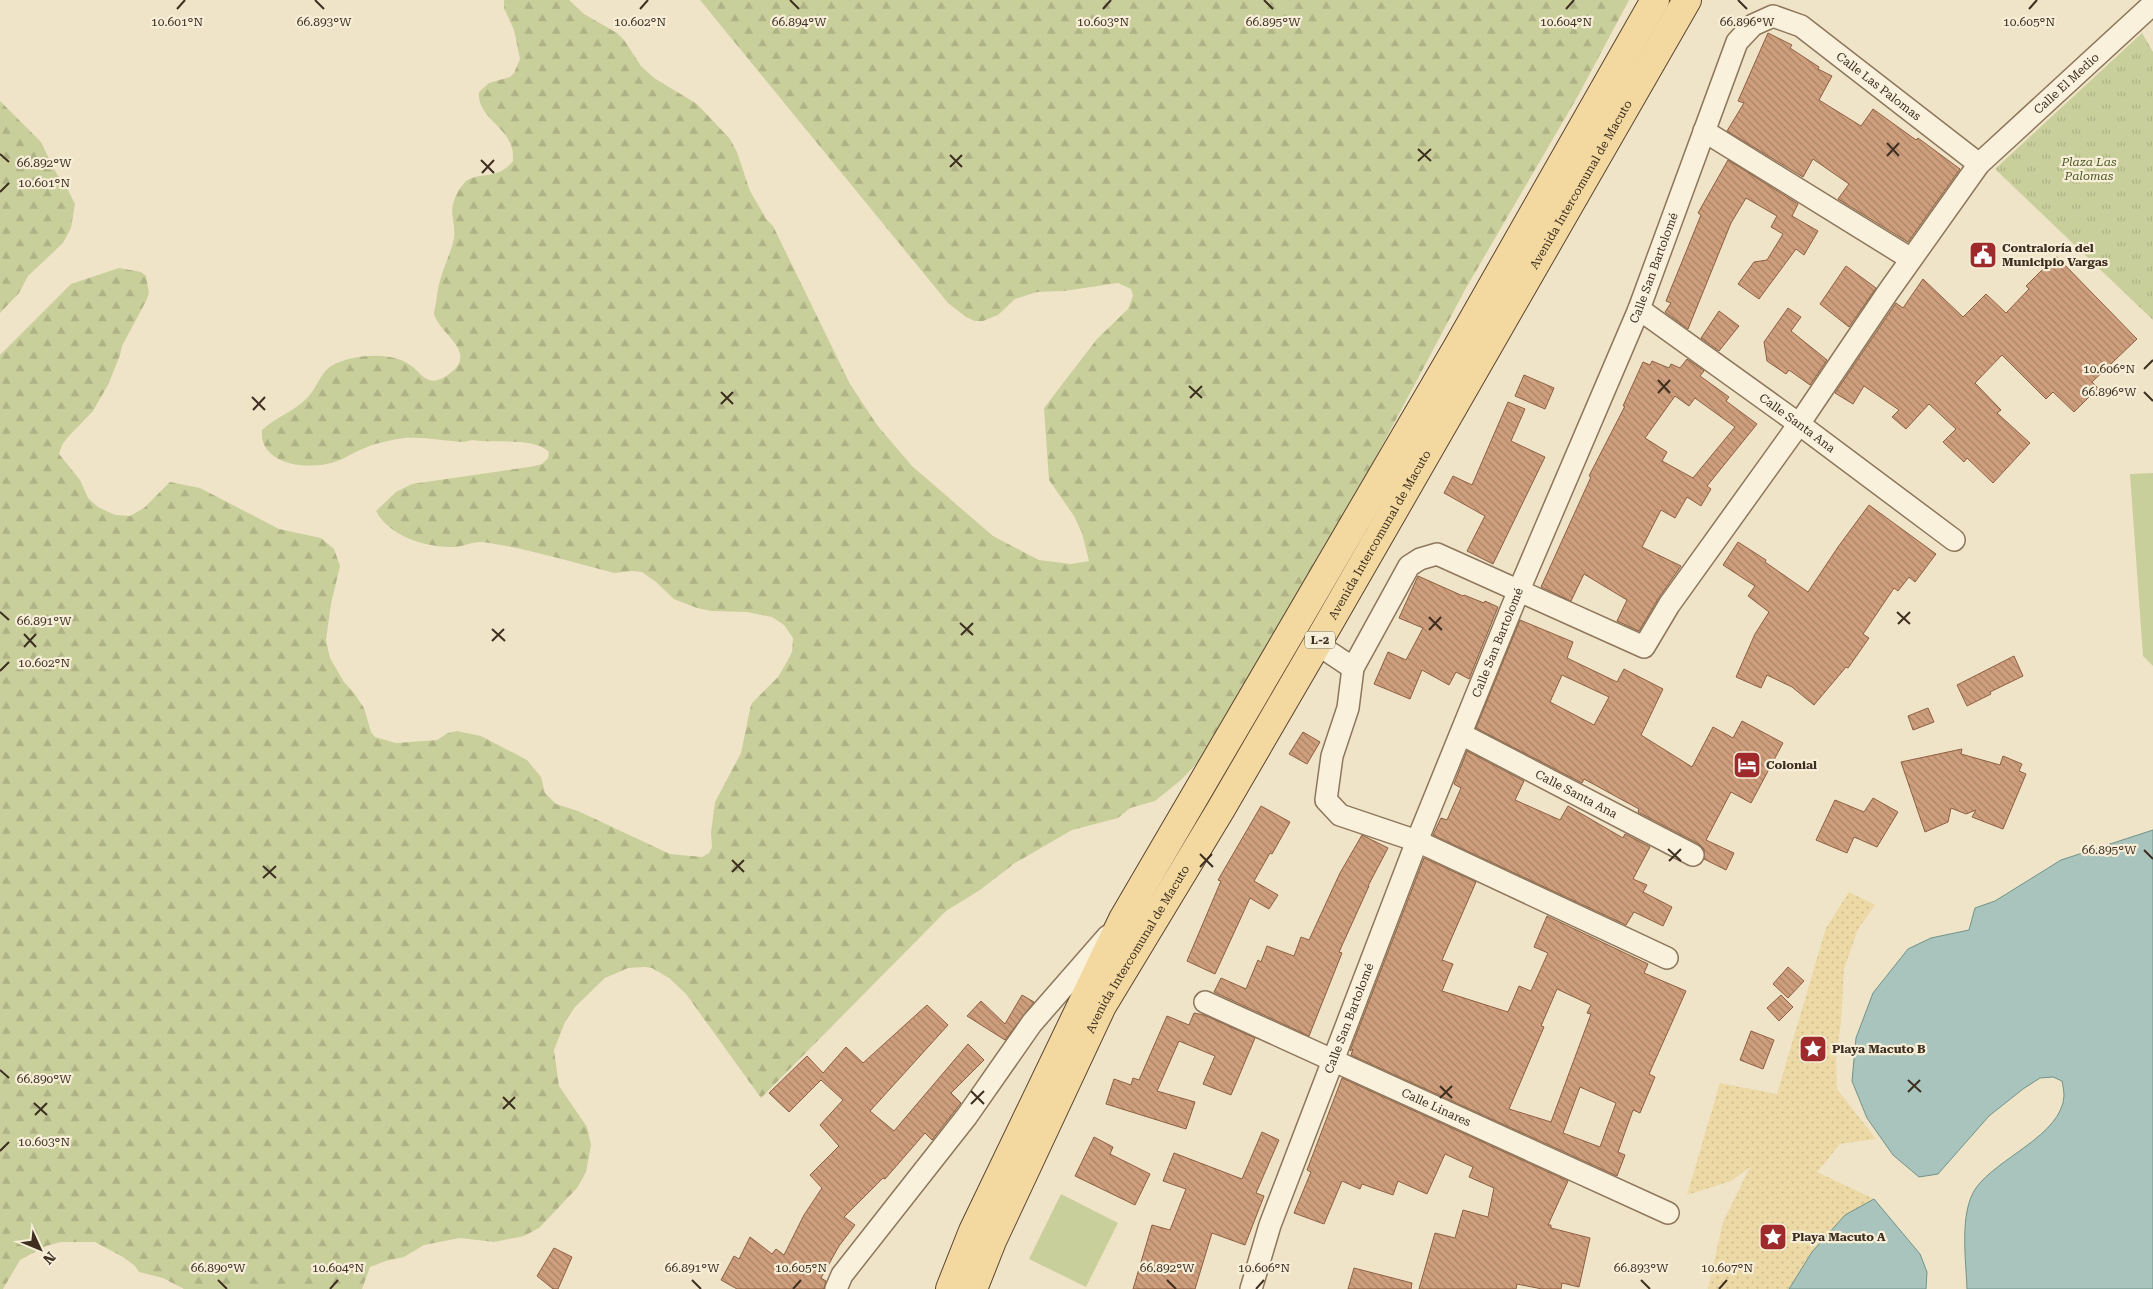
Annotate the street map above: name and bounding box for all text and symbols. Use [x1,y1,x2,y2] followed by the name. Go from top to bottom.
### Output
[151,15,203,29] text: 10.601°N
[297,15,352,29] text: 66.893°W
[614,15,666,29] text: 10.602°N
[772,15,827,29] text: 66.894°W
[1077,15,1129,29] text: 10.603°N
[1246,15,1301,29] text: 66.895°W
[1540,15,1592,29] text: 10.604°N
[1720,15,1775,29] text: 66.896°W
[2003,15,2055,29] text: 10.605°N
[1833,49,1924,123] street label: Calle Las Palomas
[2031,50,2102,117] street label: Calle El Medio
[1527,98,1635,272] street label: Avenida Intercomunal de Macuto
[2060,155,2117,183] park label: Plaza Las Palomas
[17,156,72,170] text: 66.892°W
[18,176,70,190] text: 10.601°N
[1627,210,1681,325] street label: Calle San Bartolomé
[1968,240,1998,270] public building icon: Contraloría del Municipio Vargas
[2002,241,2108,269] place label: Contraloría del Municipio Vargas
[2083,362,2135,376] text: 10.606°N
[2082,385,2137,399] text: 66.896°W
[1756,391,1838,456] street label: Calle Santa Ana
[1326,448,1434,622] street label: Avenida Intercomunal de Macuto
[1469,585,1526,700] street label: Calle San Bartolomé
[17,614,72,628] text: 66.891°W
[1305,632,1335,648] road number: L-2
[18,656,70,670] text: 10.602°N
[1732,750,1762,780] hotel icon: Colonial
[1766,758,1817,772] place label: Colonial
[1533,767,1620,822] street label: Calle Santa Ana
[2082,843,2137,857] text: 66.895°W
[1083,863,1192,1036] street label: Avenida Intercomunal de Macuto
[1322,961,1377,1076] street label: Calle San Bartolomé
[1798,1034,1828,1064] place icon: Playa Macuto B
[1832,1042,1926,1056] place label: Playa Macuto B
[17,1072,72,1086] text: 66.890°W
[1399,1085,1473,1129] street label: Calle Linares
[18,1135,70,1149] text: 10.603°N
[1758,1222,1788,1252] place icon: Playa Macuto A
[15,1224,65,1274] north arrow
[1792,1230,1886,1244] place label: Playa Macuto A
[40,1249,59,1268] text: N
[191,1261,246,1275] text: 66.890°W
[312,1261,364,1275] text: 10.604°N
[665,1261,720,1275] text: 66.891°W
[775,1261,827,1275] text: 10.605°N
[1140,1261,1195,1275] text: 66.892°W
[1238,1261,1290,1275] text: 10.606°N
[1614,1261,1669,1275] text: 66.893°W
[1701,1261,1753,1275] text: 10.607°N

